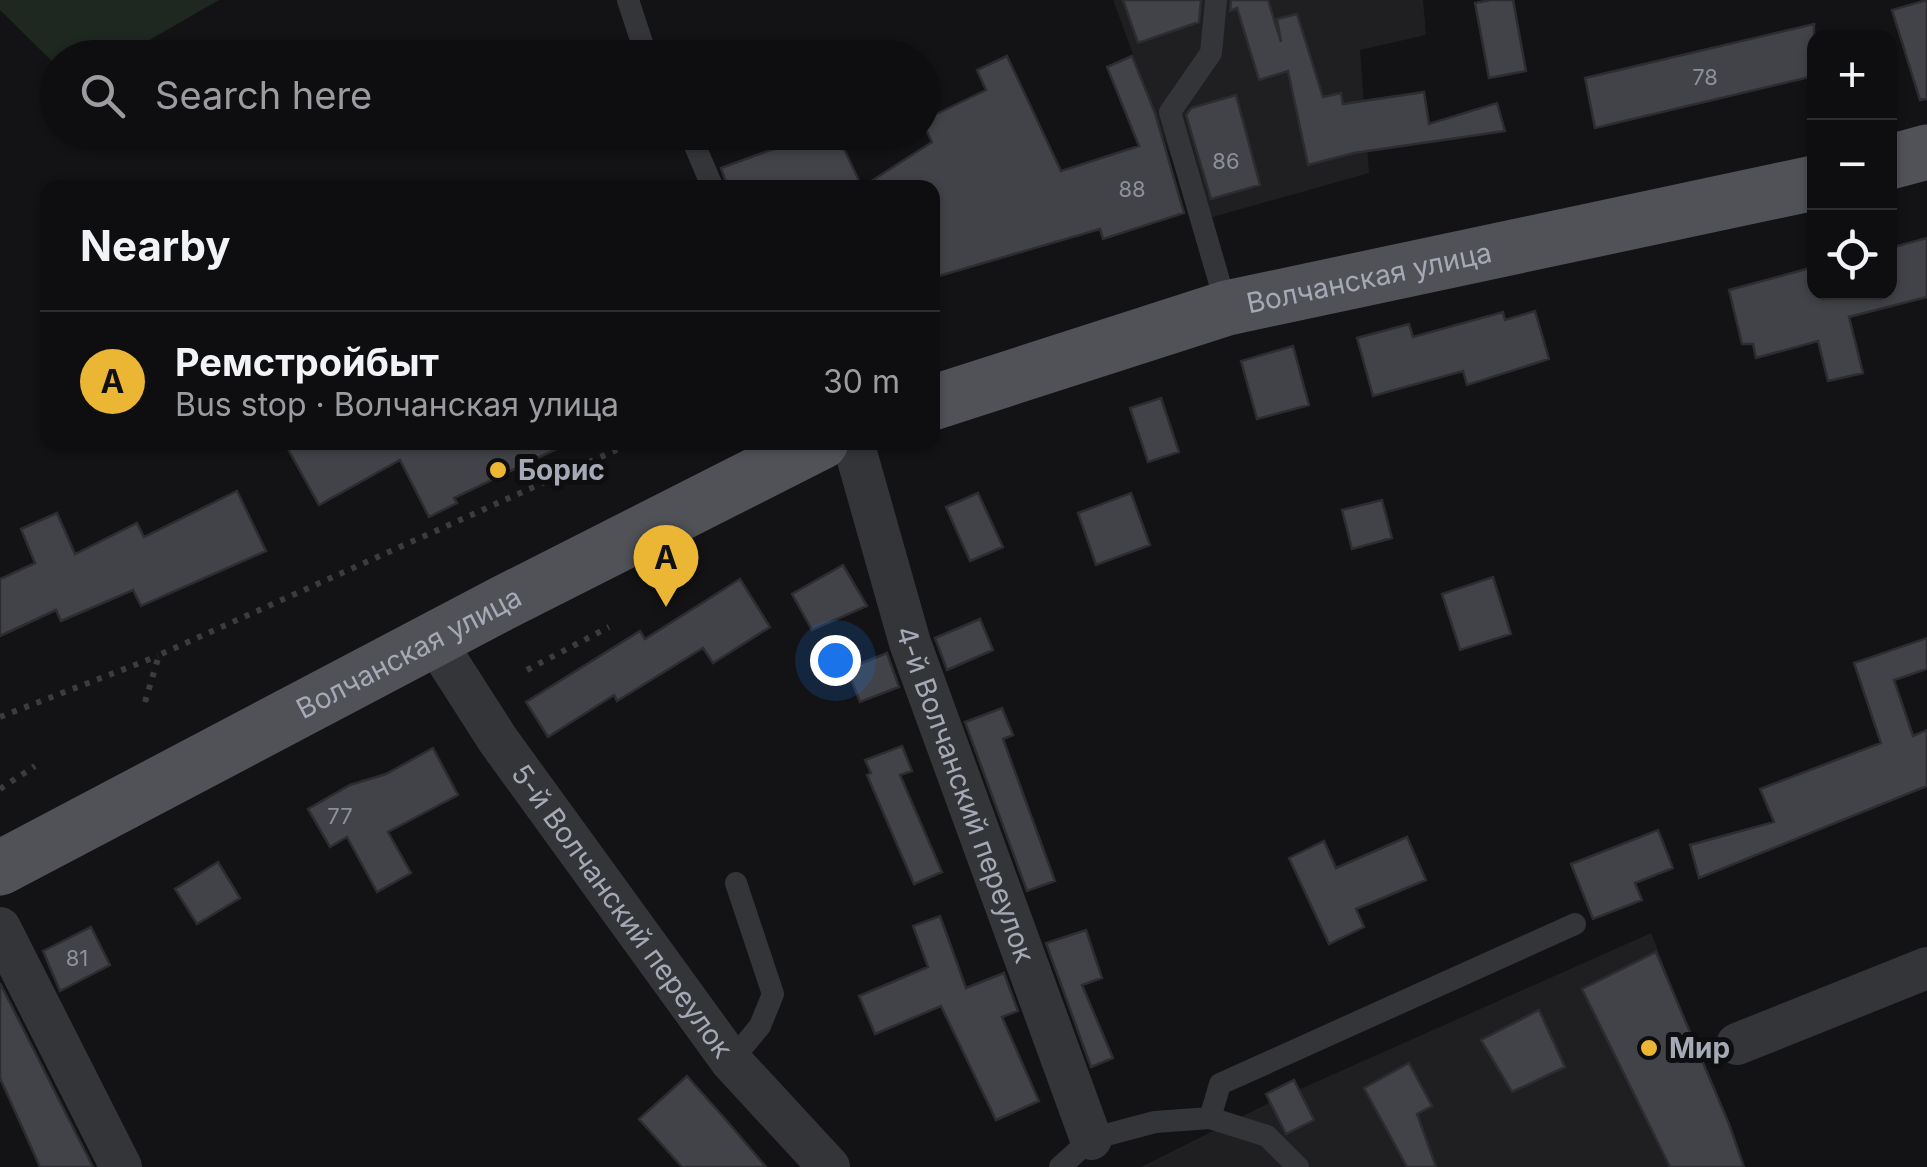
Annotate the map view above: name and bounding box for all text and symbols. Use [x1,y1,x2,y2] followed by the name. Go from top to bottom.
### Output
[1807,30,1897,300] map controls
[1807,30,1897,120] button: +
[40,40,940,150] search box
[1692,64,1718,90] house number: 78
[75,68,130,123] icon: search
[155,72,372,118] text: Search here
[1807,120,1897,210] button: −
[1212,148,1240,174] house number: 86
[1118,176,1146,202] house number: 88
[1807,210,1897,300] button: locate
[80,220,231,271] text: Nearby
[1243,235,1495,320] street label: Волчанская улица
[175,339,439,385] text: Ремстройбыт
[101,362,124,401] text: A
[823,362,900,401] text: 30 m
[175,385,619,424] text: Bus stop · Волчанская улица
[518,453,605,487] place label: Борис
[487,459,509,481] marker: Борис
[634,524,698,607] pin: A
[290,580,527,726] street label: Волчанская улица
[889,622,1042,967] street label: 4-й Волчанский переулок
[810,635,861,686] your location
[504,758,740,1064] street label: 5-й Волчанский переулок
[327,803,353,829] house number: 77
[66,945,88,971] house number: 81
[1669,1031,1730,1065] place label: Мир
[1638,1037,1660,1059] marker: Мир

